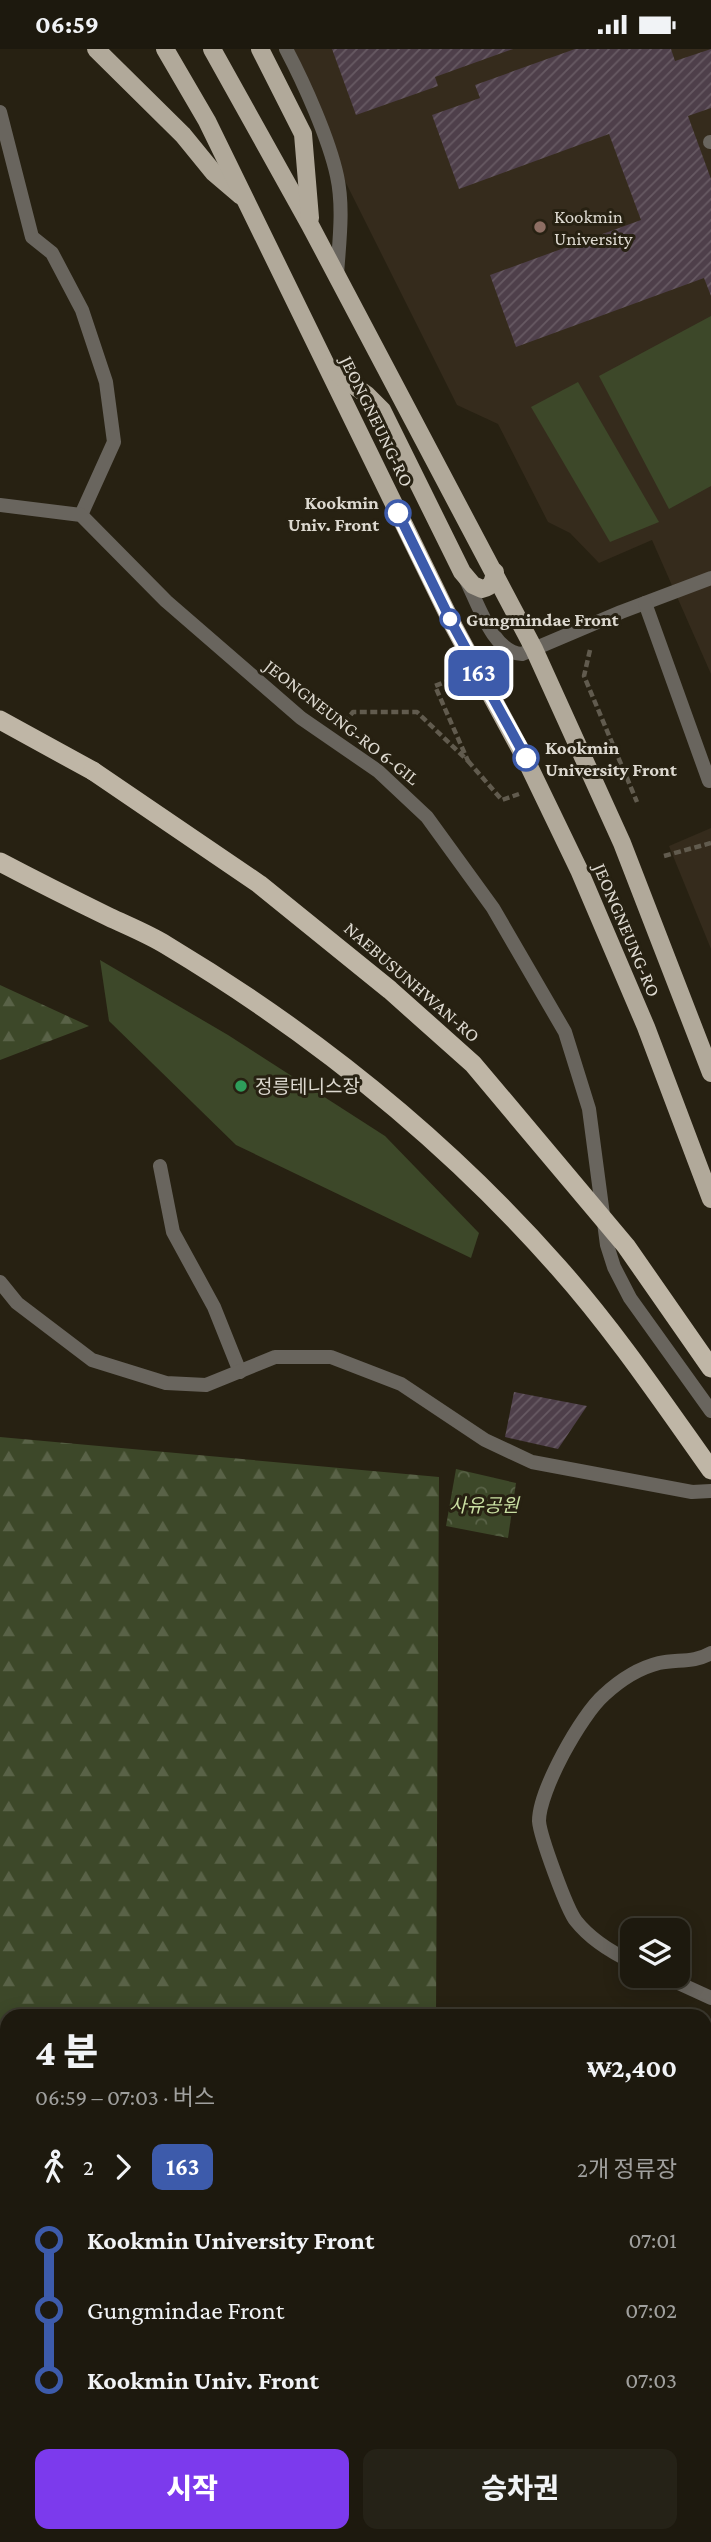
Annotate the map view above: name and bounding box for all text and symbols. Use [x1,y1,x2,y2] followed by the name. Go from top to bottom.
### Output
[35,10,99,39] text: 06:59
[554,206,633,249] place label: Kookmin University
[532,219,548,235] marker: Kookmin University
[335,350,418,490] street label: JEONGNEUNG-RO
[288,492,379,535] place label: Kookmin Univ. Front
[385,500,411,526] marker: Kookmin Univ. Front
[440,609,460,629] marker: Gungmindae Front
[466,609,619,630] place label: Gungmindae Front
[439,650,519,696] line badge: 163
[259,654,424,789] street label: JEONGNEUNG-RO 6-GIL
[462,659,496,686] text: 163
[545,737,677,780] place label: Kookmin University Front
[513,745,539,771] marker: Kookmin University Front
[589,858,665,1000] street label: JEONGNEUNG-RO
[340,918,484,1046] street label: NAEBUSUNHWAN-RO
[255,1076,360,1097] place label: 정릉테니스장
[233,1078,249,1094] marker: 정릉테니스장
[449,1495,520,1516] park label: 사유공원
[620,1918,690,1988] map controls
[620,1918,690,1988] button: layers
[35,2031,98,2073] text: 4 분
[587,2054,677,2083] text: ₩2,400
[35,2084,215,2110] text: 06:59 – 07:03 · 버스
[35,2148,73,2186] icon: walk
[104,2148,142,2186] icon: forward
[166,2153,199,2180] text: 163
[83,2154,94,2180] text: 2
[577,2156,677,2182] text: 2개 정류장
[87,2226,374,2255] text: Kookmin University Front
[628,2227,677,2253] text: 07:01
[87,2296,284,2325] text: Gungmindae Front
[625,2297,677,2323] text: 07:02
[87,2366,319,2395] text: Kookmin Univ. Front
[625,2367,677,2393] text: 07:03
[35,2449,349,2529] button: 시작
[363,2449,677,2529] button: 승차권

